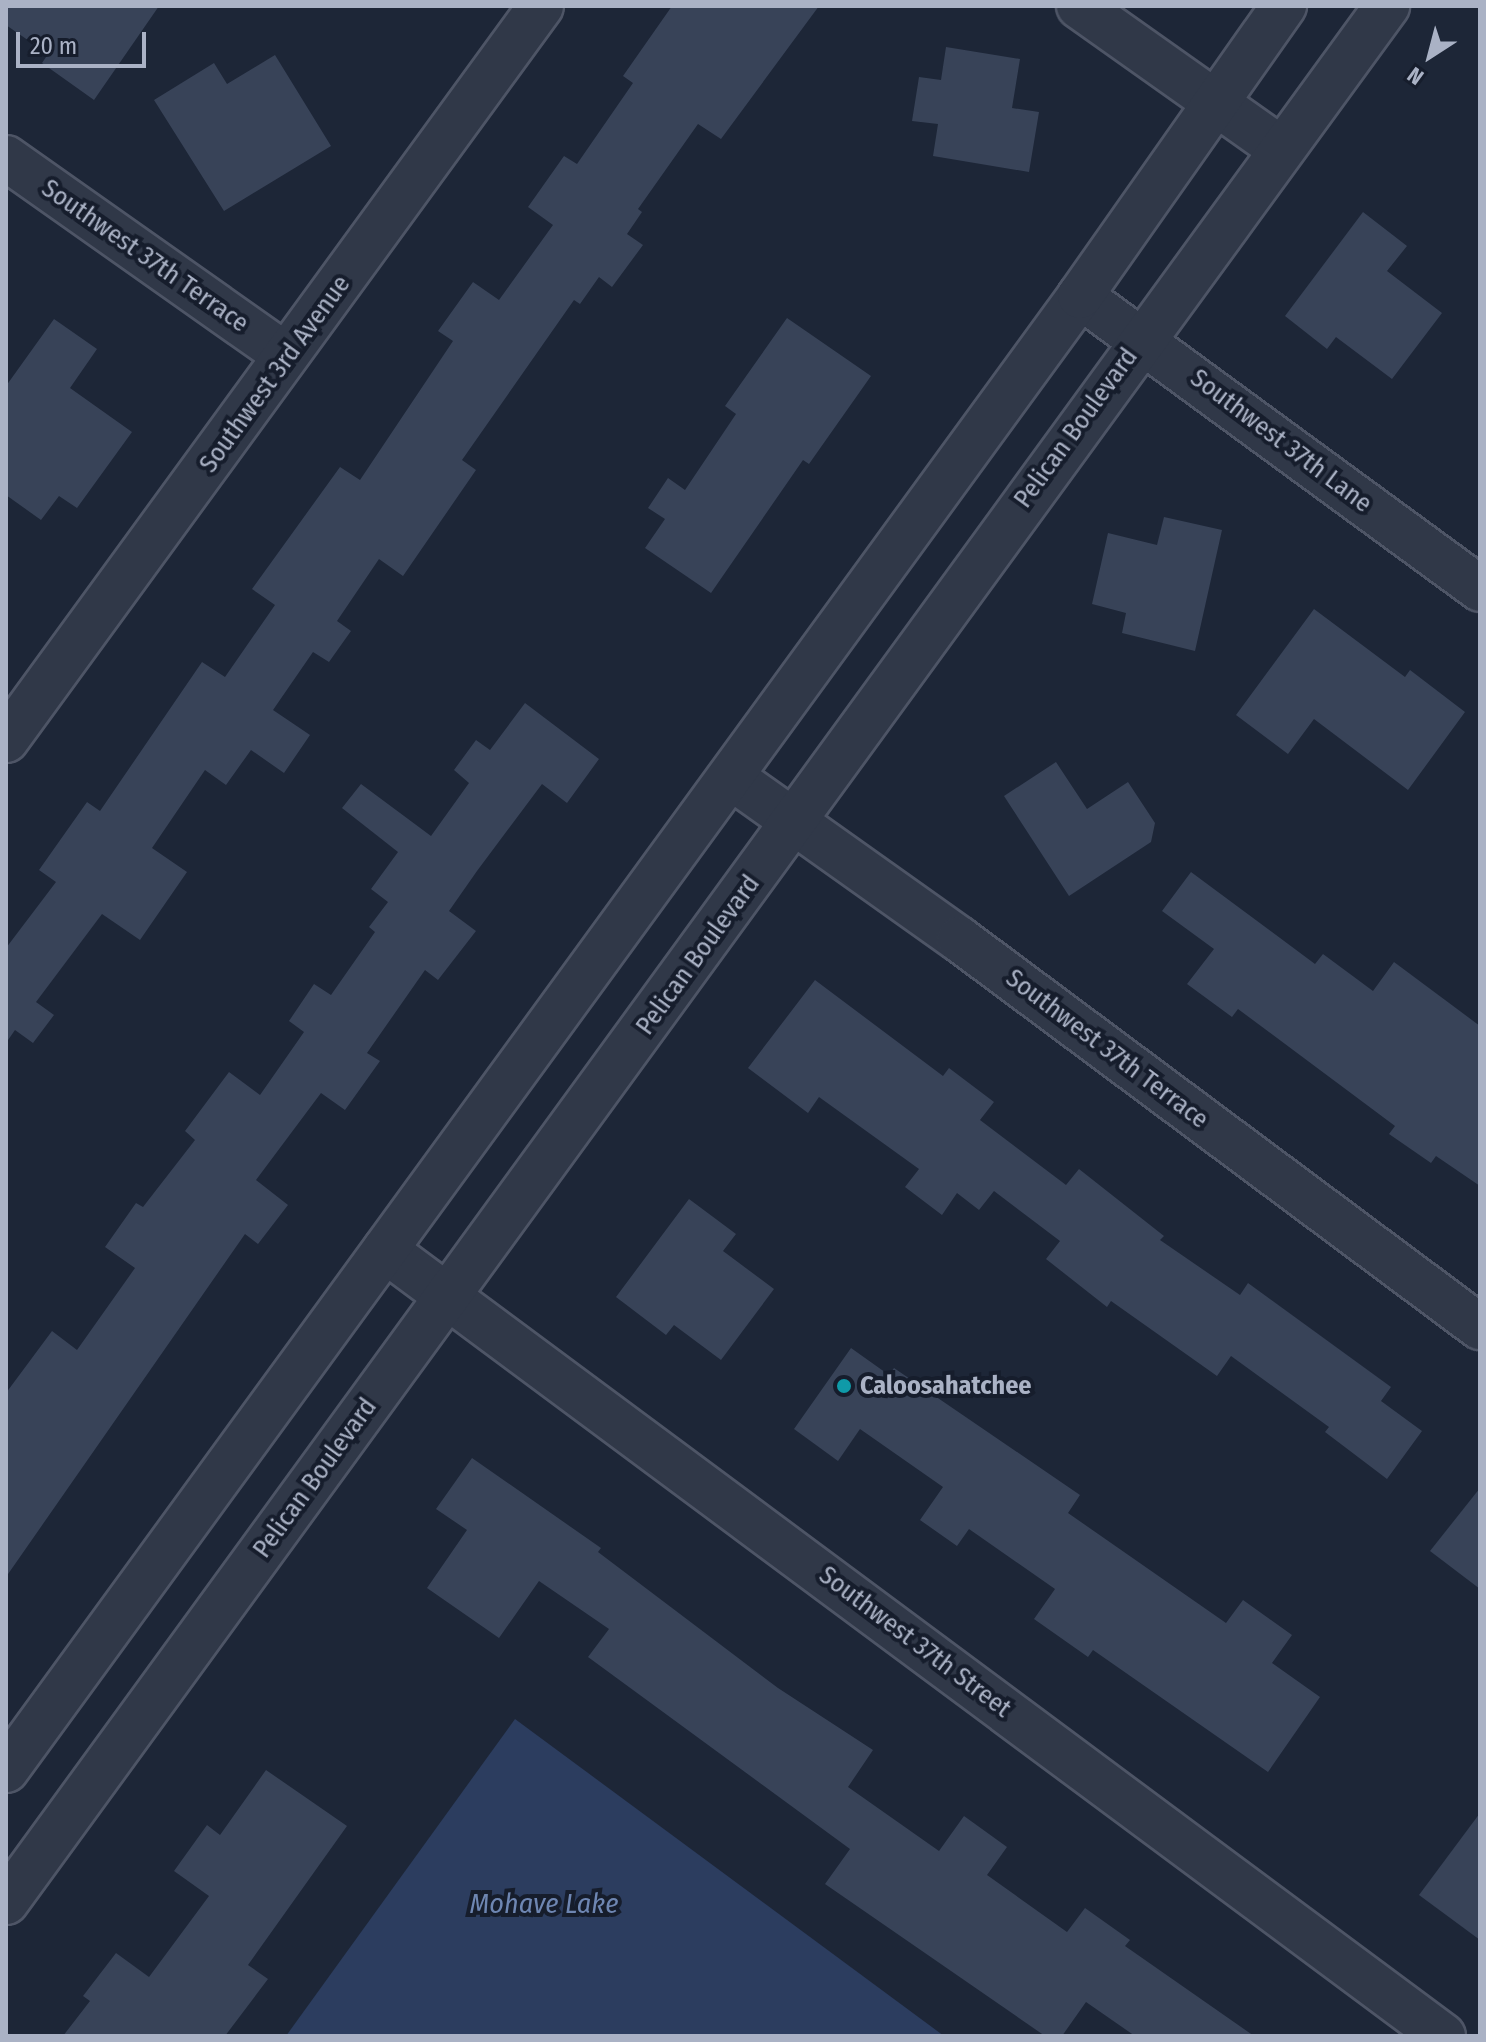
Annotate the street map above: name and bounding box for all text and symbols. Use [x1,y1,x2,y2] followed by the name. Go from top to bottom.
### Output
[20,16,150,66] scale bar
[1390,16,1470,96] north arrow
[30,32,77,60] text: 20 m
[1402,61,1429,91] text: N
[36,173,254,339] street label: Southwest 37th Terrace
[193,269,357,479] street label: Southwest 3rd Avenue
[1008,342,1144,514] street label: Pelican Boulevard
[1184,363,1378,519] street label: Southwest 37th Lane
[630,869,766,1041] street label: Pelican Boulevard
[1000,963,1214,1135] street label: Southwest 37th Terrace
[860,1370,1031,1402] place label: Caloosahatchee
[835,1377,853,1395] marker: Caloosahatchee
[247,1392,383,1564] street label: Pelican Boulevard
[813,1560,1017,1724] street label: Southwest 37th Street
[470,1887,618,1921] water label: Mohave Lake

